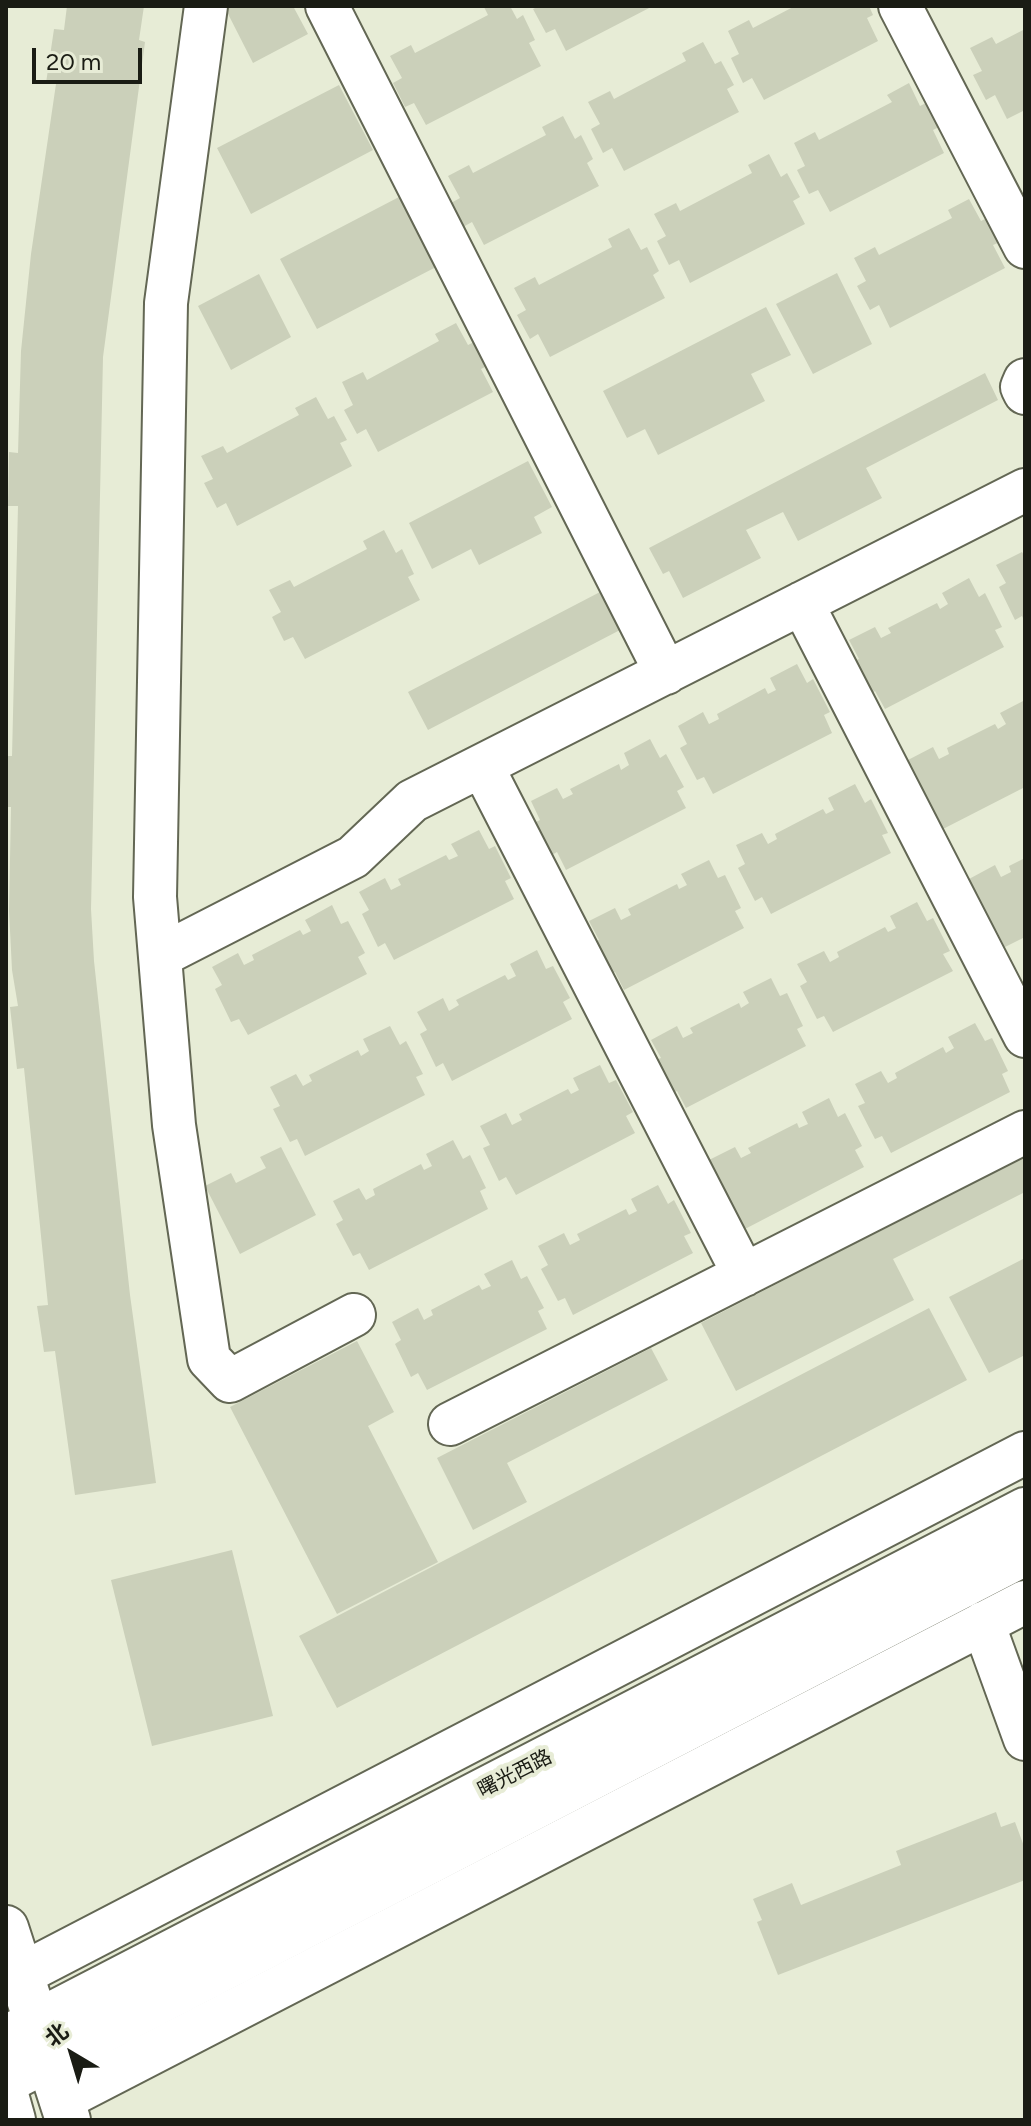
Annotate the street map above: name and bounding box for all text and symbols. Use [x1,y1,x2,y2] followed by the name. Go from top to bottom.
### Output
[36,32,146,82] scale bar
[46,47,101,76] text: 20 m
[474,1745,556,1803] street label: 曙光西路
[32,2014,112,2094] north arrow
[40,2017,74,2052] text: 北

